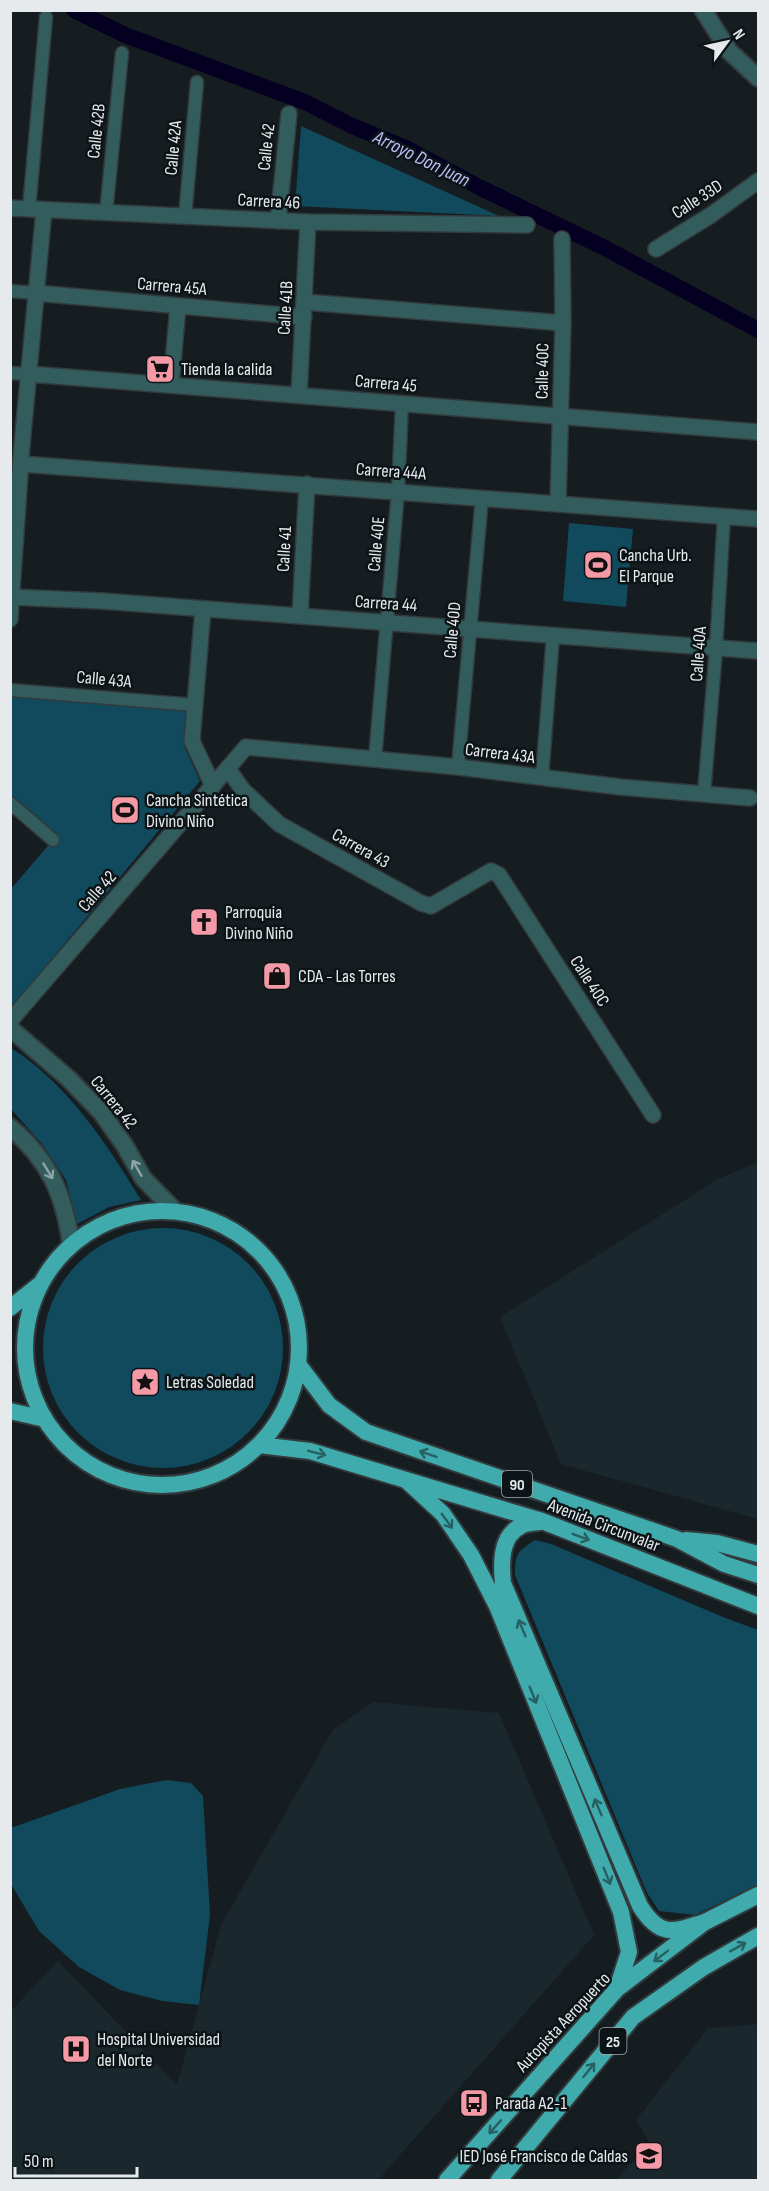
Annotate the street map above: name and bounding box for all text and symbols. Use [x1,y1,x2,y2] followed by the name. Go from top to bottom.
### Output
[697,12,757,72] north arrow
[728,26,749,43] text: N
[83,103,110,160] street label: Calle 42B
[161,120,186,176] street label: Calle 42A
[254,122,279,172] street label: Calle 42
[369,125,474,193] water label: Arroyo Don Juan
[668,175,727,224] street label: Calle 33D
[237,189,301,214] street label: Carrera 46
[136,273,208,300] street label: Carrera 45A
[274,280,297,336] street label: Calle 41B
[532,343,553,399] street label: Calle 40C
[144,353,176,385] supermarket icon: Tienda la calida
[181,359,273,380] place label: Tienda la calida
[354,370,418,397] street label: Carrera 45
[355,459,427,484] street label: Carrera 44A
[364,516,389,572] street label: Calle 40E
[273,525,296,573] street label: Calle 41
[619,545,692,587] place label: Cancha Urb. El Parque
[582,549,614,581] sports icon: Cancha Urb. El Parque
[354,591,418,616] street label: Carrera 44
[440,601,465,659] street label: Calle 40D
[686,625,711,682] street label: Calle 40A
[76,667,133,692] street label: Calle 43A
[464,739,536,768] street label: Carrera 43A
[146,790,248,832] place label: Cancha Sintética Divino Niño
[109,794,141,826] sports icon: Cancha Sintética Divino Niño
[328,824,393,873] street label: Carrera 43
[74,867,121,916] street label: Calle 42
[225,902,293,944] place label: Parroquia Divino Niño
[188,906,220,938] church icon: Parroquia Divino Niño
[565,952,614,1011] street label: Calle 40C
[261,960,293,992] shop icon: CDA - Las Torres
[298,966,396,987] place label: CDA - Las Torres
[86,1071,141,1133] street label: Carrera 42
[131,1159,142,1177] one-way arrow
[43,1162,55,1179] one-way arrow
[129,1366,161,1398] place icon: Letras Soledad
[166,1372,254,1393] place label: Letras Soledad
[307,1447,326,1459] one-way arrow
[419,1447,438,1458] one-way arrow
[502,1471,532,1497] road number: 90
[544,1494,663,1556] street label: Avenida Circunvalar
[441,1512,453,1528] one-way arrow
[572,1532,590,1543] one-way arrow
[516,1619,527,1637] one-way arrow
[529,1685,540,1704] one-way arrow
[592,1799,603,1817] one-way arrow
[602,1866,613,1884] one-way arrow
[729,1941,746,1953] one-way arrow
[654,1949,670,1962] one-way arrow
[511,1968,615,2077] street label: Autopista Aeropuerto
[600,2028,626,2054] road number: 25
[97,2029,220,2071] place label: Hospital Universidad del Norte
[60,2033,92,2065] hospital icon: Hospital Universidad del Norte
[582,2063,595,2079] one-way arrow
[458,2087,490,2119] bus stop icon: Parada A2-1
[495,2093,567,2114] place label: Parada A2-1
[488,2119,502,2134] one-way arrow
[15,2140,136,2178] scale bar
[633,2140,665,2172] school or university icon: IED José Francisco de Caldas
[460,2146,628,2167] place label: IED José Francisco de Caldas
[24,2151,54,2172] text: 50 m

